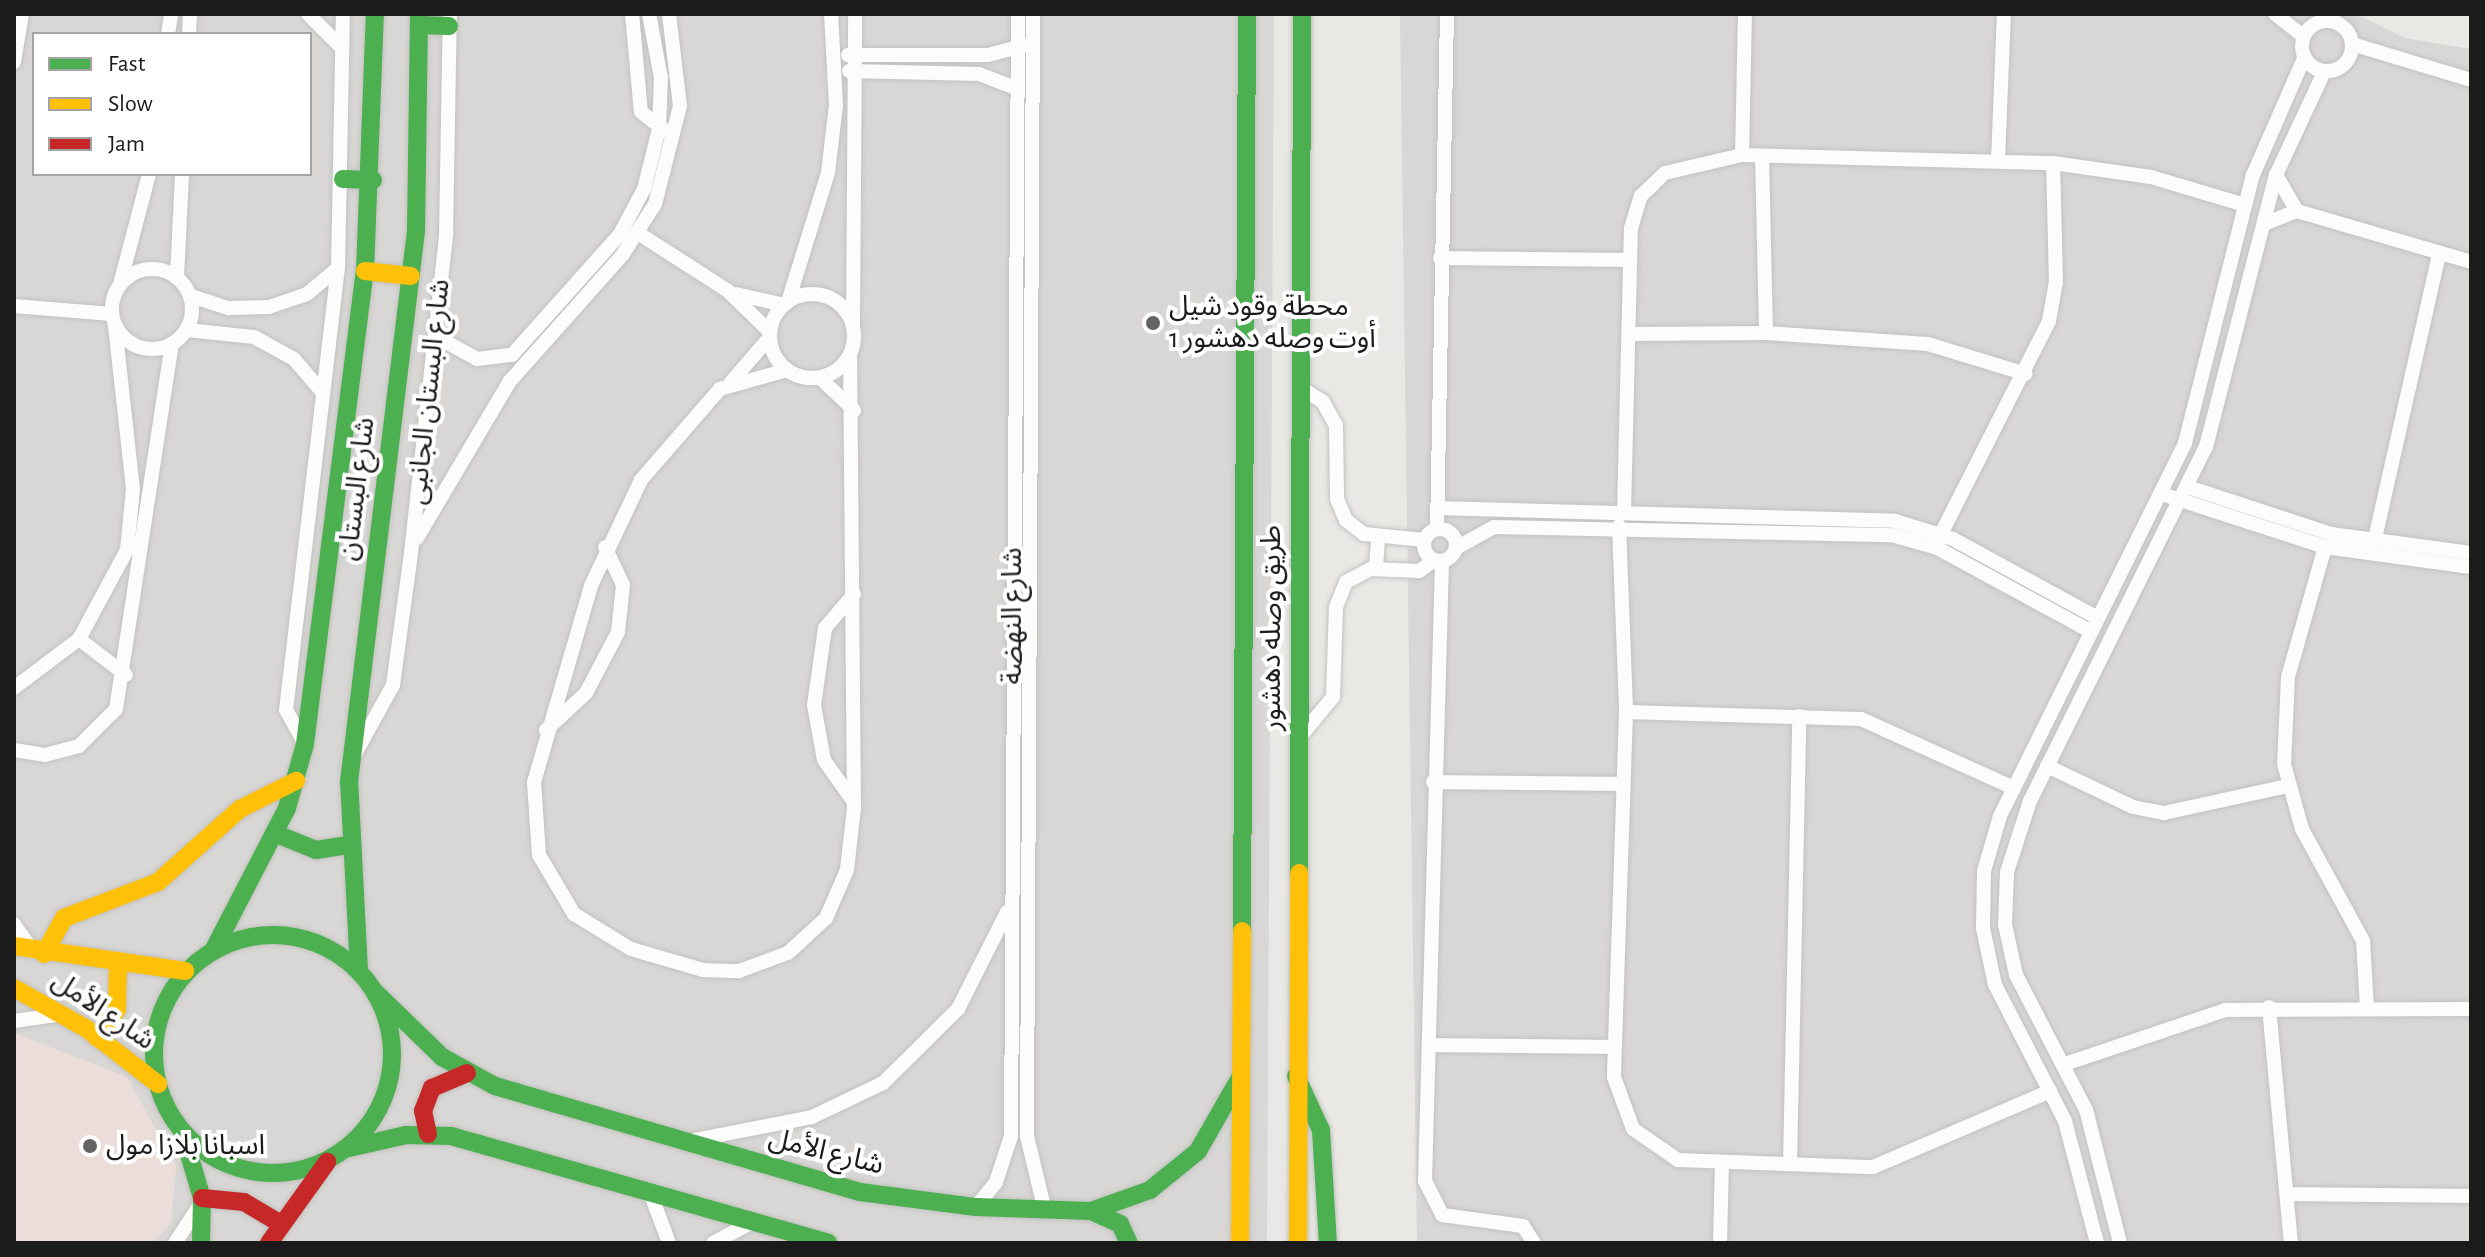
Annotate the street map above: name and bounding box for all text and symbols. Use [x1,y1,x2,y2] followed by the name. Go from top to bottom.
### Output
[32,32,312,176] legend
[108,52,145,76] text: Fast
[108,92,153,116] text: Slow
[108,132,145,156] text: Jam
[400,278,458,506] street label: شارع البستان الجانبى
[1169,290,1376,356] place label: محطة وقود شيل أوت وصله دهشور 1
[1144,314,1162,332] marker: محطة وقود شيل أوت وصله دهشور 1
[332,415,382,563] street label: شارع البستان
[1255,525,1289,731] street label: طريق وصله دهشور
[996,547,1030,685] street label: شارع النهضة
[45,964,161,1058] street label: شارع الأمل
[765,1122,887,1182] street label: شارع الأمل
[106,1129,265,1163] place label: اسبانا بلازا مول
[81,1137,99,1155] marker: اسبانا بلازا مول

